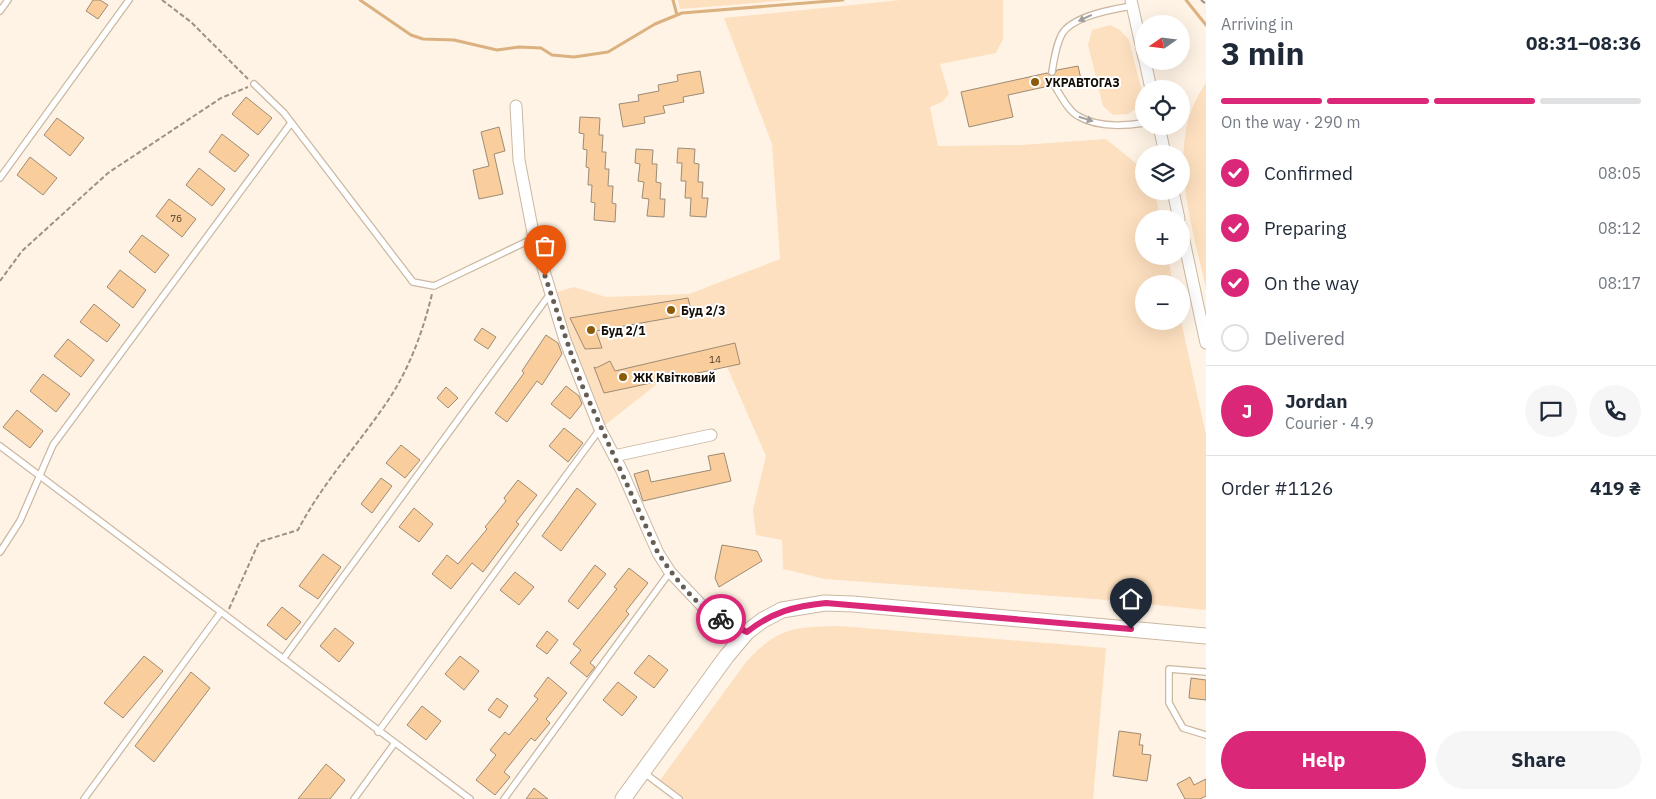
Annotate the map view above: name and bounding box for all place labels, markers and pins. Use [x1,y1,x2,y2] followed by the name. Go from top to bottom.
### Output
[1045,75,1120,90] place label: УКРАВТОГАЗ
[1029,76,1041,88] marker: УКРАВТОГАЗ
[524,225,566,276] pin
[681,303,726,318] place label: Буд 2/3
[665,304,677,316] marker: Буд 2/3
[601,323,646,338] place label: Буд 2/1
[585,324,597,336] marker: Буд 2/1
[633,370,716,385] place label: ЖК Квітковий
[617,371,629,383] marker: ЖК Квітковий
[1110,578,1152,629] pin

